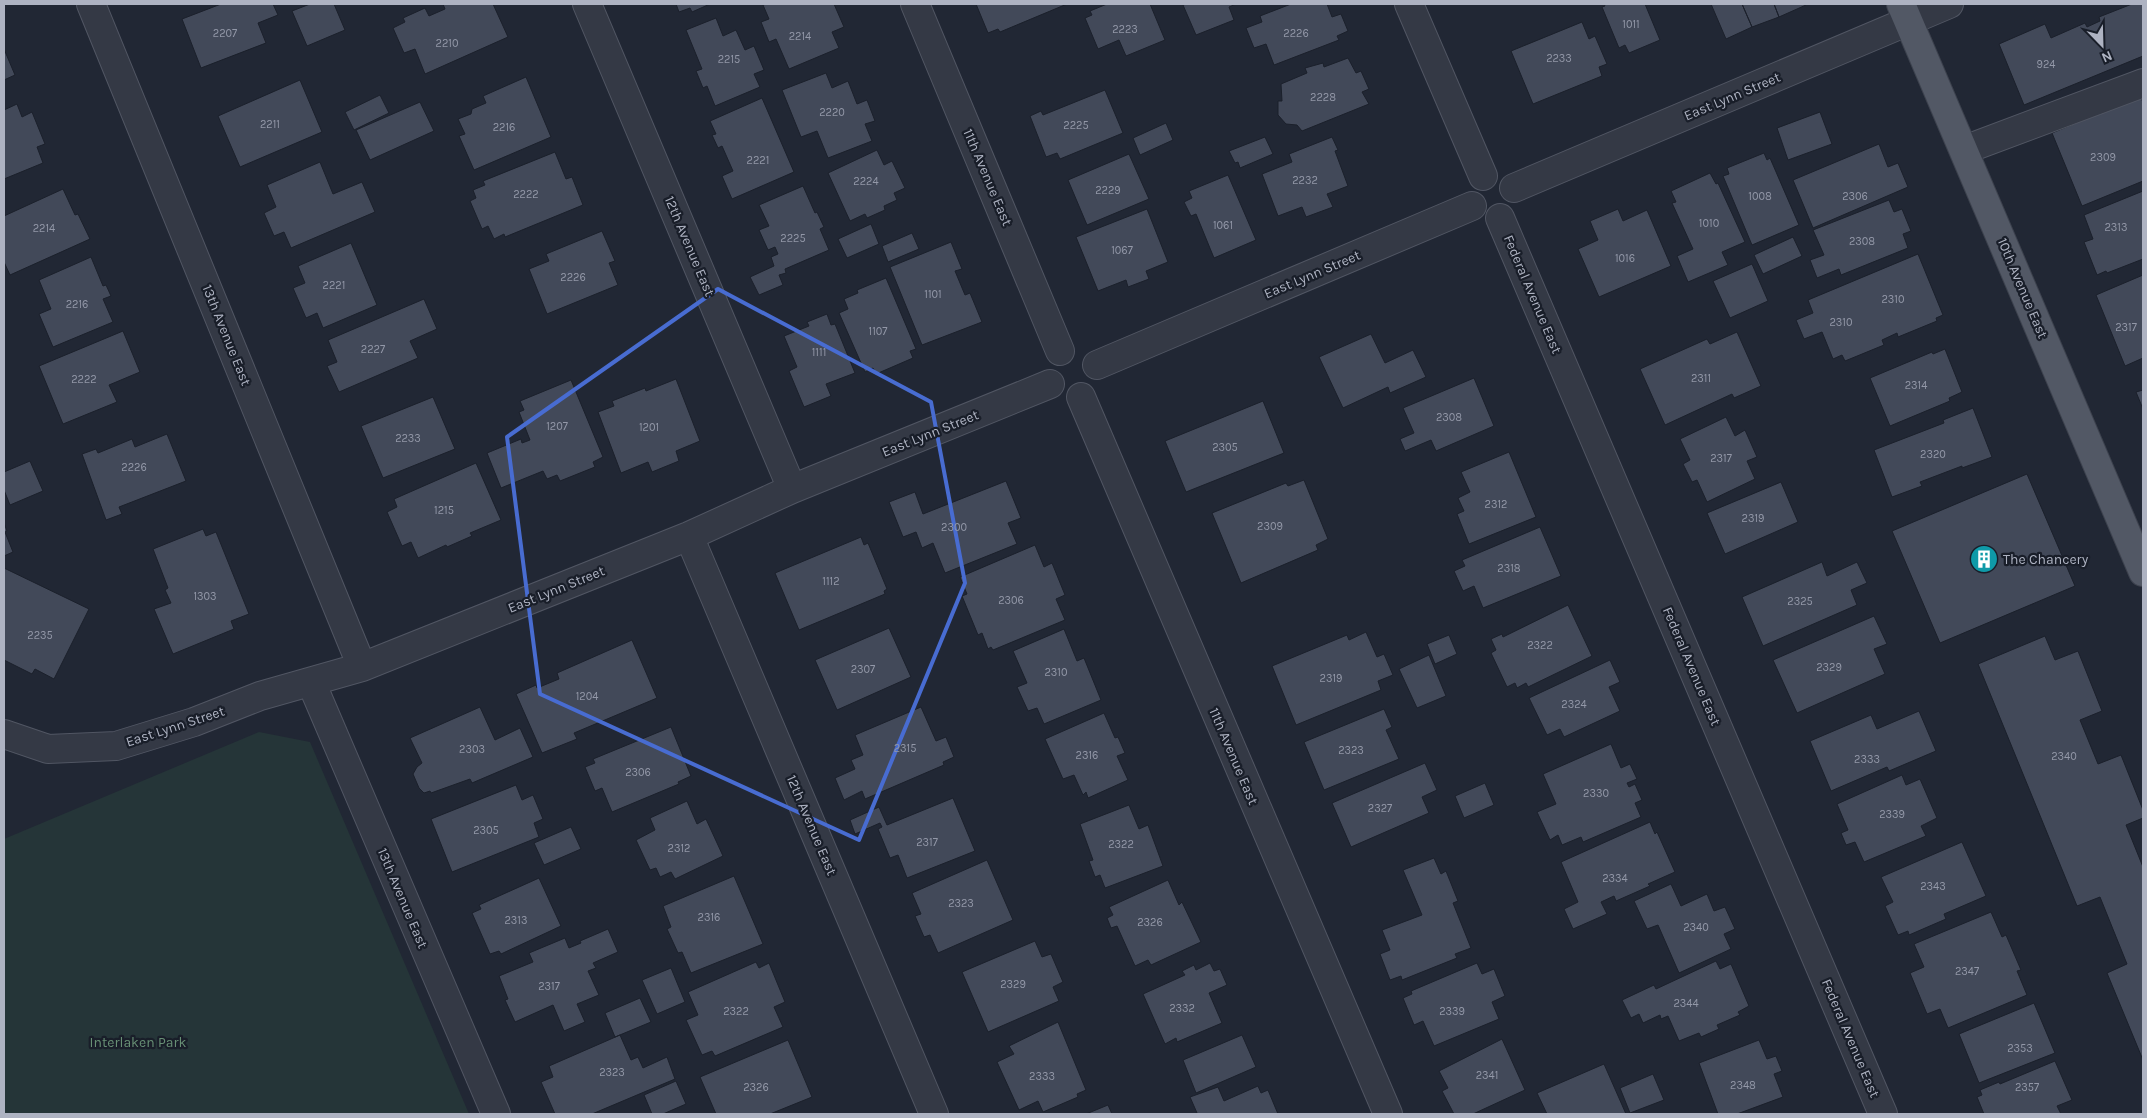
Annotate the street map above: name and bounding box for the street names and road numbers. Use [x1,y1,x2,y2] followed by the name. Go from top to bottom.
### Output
[1682,69,1783,124] street label: East Lynn Street
[959,126,1016,228] street label: 11th Avenue East
[661,193,718,299] street label: 12th Avenue East
[1500,232,1565,356] street label: Federal Avenue East
[1994,235,2051,341] street label: 10th Avenue East
[1262,247,1363,302] street label: East Lynn Street
[199,282,255,388] street label: 13th Avenue East
[879,406,981,461] street label: East Lynn Street
[505,562,607,617] street label: East Lynn Street
[1659,604,1724,728] street label: Federal Avenue East
[124,703,227,750] street label: East Lynn Street
[1205,705,1262,807] street label: 11th Avenue East
[783,772,840,878] street label: 12th Avenue East
[374,845,431,951] street label: 13th Avenue East
[1818,976,1883,1100] street label: Federal Avenue East

